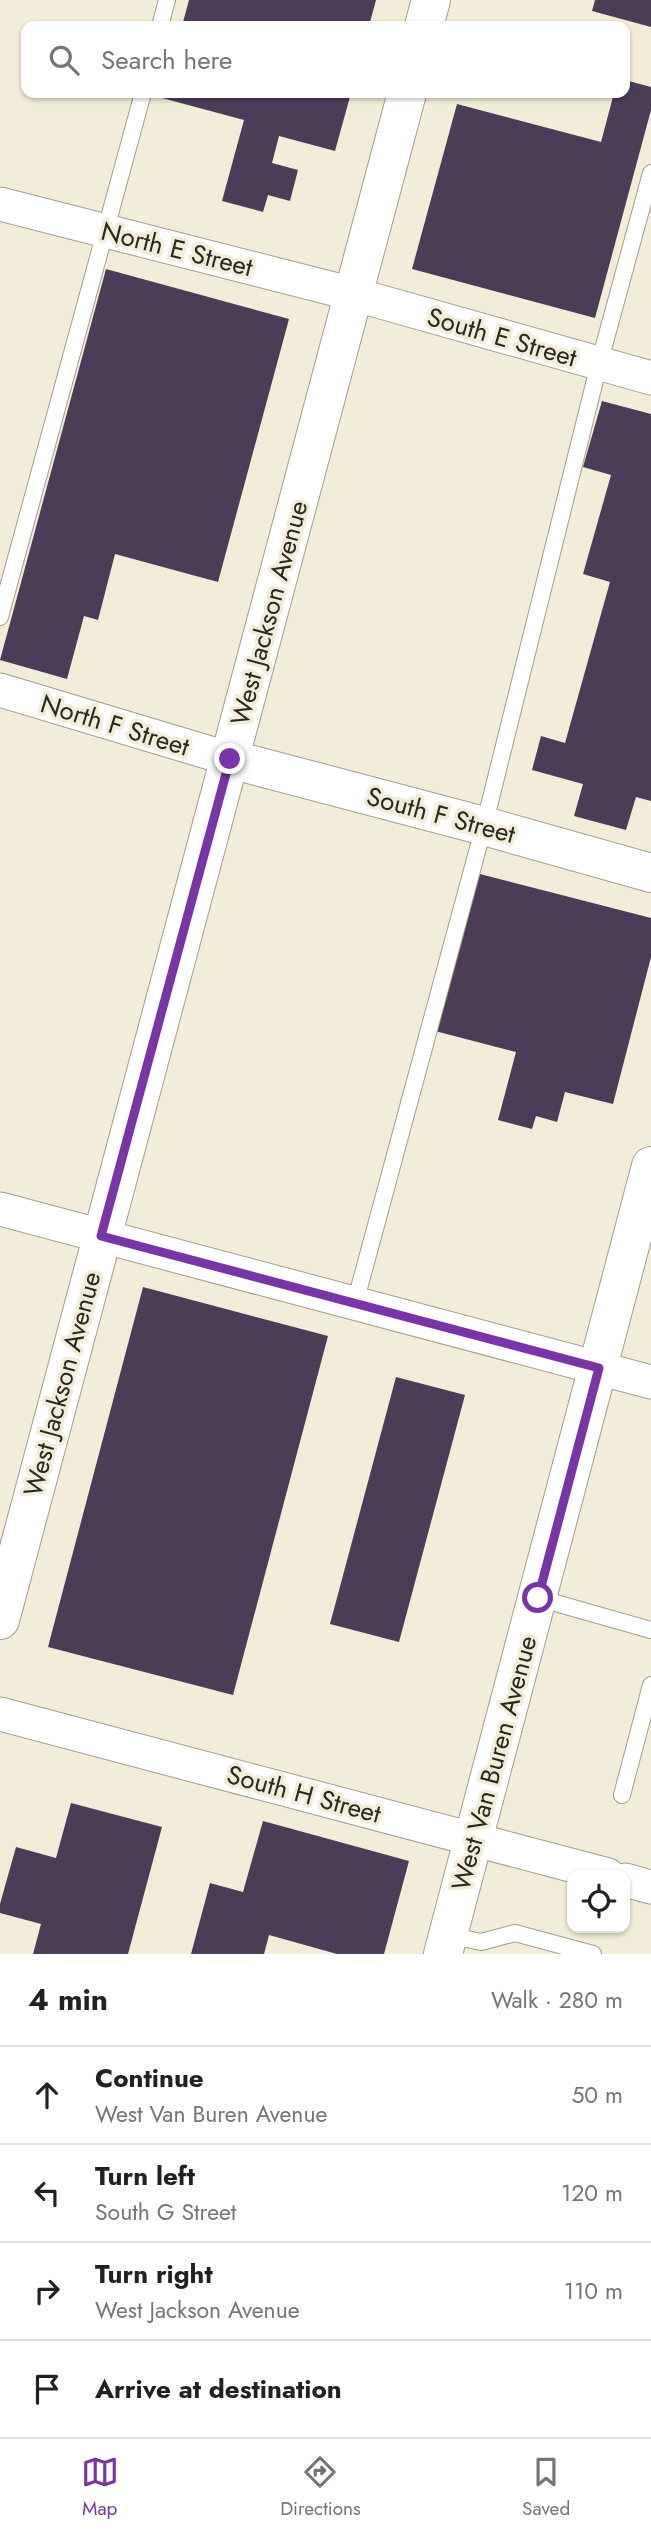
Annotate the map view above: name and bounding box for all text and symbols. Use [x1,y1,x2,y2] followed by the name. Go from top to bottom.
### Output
[21,21,630,98] search box
[45,41,83,79] icon: search
[101,41,233,79] text: Search here
[97,212,258,286] street label: North E Street
[423,298,582,377] street label: South E Street
[221,496,317,730] street label: West Jackson Avenue
[36,684,195,766] street label: North F Street
[214,743,245,774] route end
[362,777,520,853] street label: South F Street
[14,1267,110,1501] street label: West Jackson Avenue
[522,1582,553,1613] route start
[442,1631,546,1895] street label: West Van Buren Avenue
[223,1755,386,1833] street label: South H Street
[567,1870,630,1933] map controls
[567,1870,630,1933] button: locate
[28,1978,108,2021] text: 4 min
[491,1983,623,2017] text: Walk · 280 m
[95,2059,204,2097] text: Continue
[28,2076,66,2114] icon: ahead
[571,2078,623,2112] text: 50 m
[95,2097,327,2131] text: West Van Buren Avenue
[95,2157,195,2195] text: Turn left
[28,2174,66,2212] icon: left
[561,2176,623,2210] text: 120 m
[95,2195,236,2229] text: South G Street
[95,2255,213,2293] text: Turn right
[28,2272,66,2310] icon: right
[564,2274,623,2308] text: 110 m
[95,2293,300,2327] text: West Jackson Avenue
[28,2370,66,2408] icon: arrive
[95,2370,342,2408] text: Arrive at destination
[81,2453,119,2522] tab: Map
[280,2453,361,2522] tab: Directions
[522,2453,570,2522] tab: Saved

